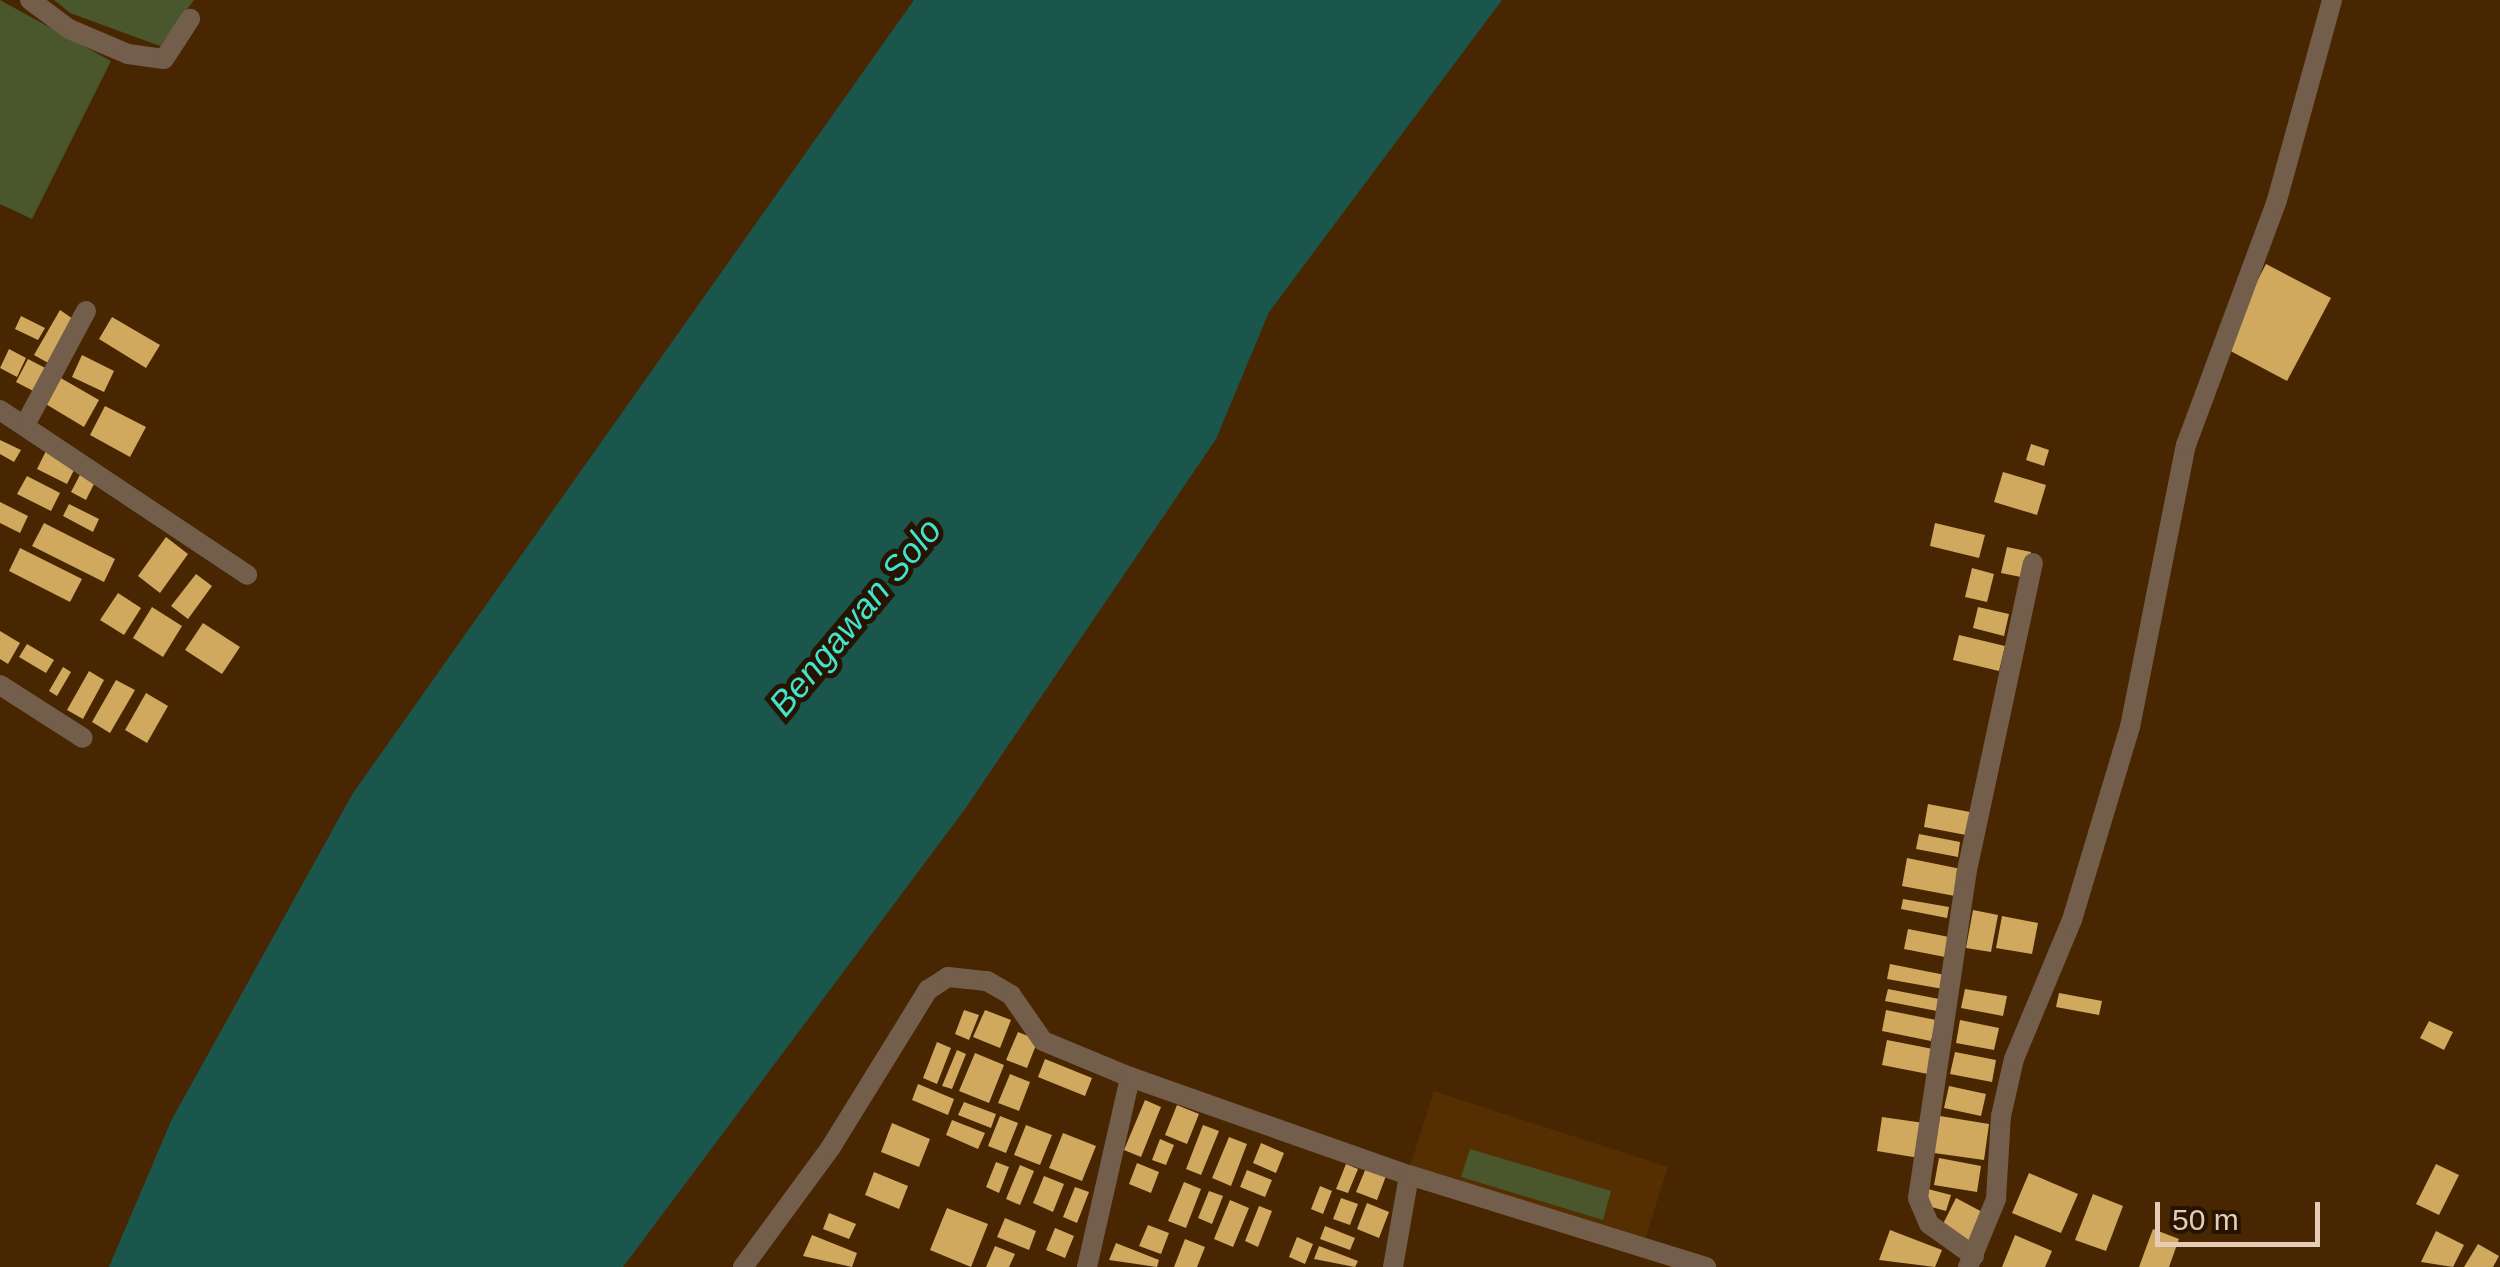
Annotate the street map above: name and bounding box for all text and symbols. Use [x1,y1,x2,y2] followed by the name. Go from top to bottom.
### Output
[760,510,950,724] water label: Bengawan Solo
[2160,1182,2325,1244] scale bar
[2172,1203,2239,1236] text: 50 m

